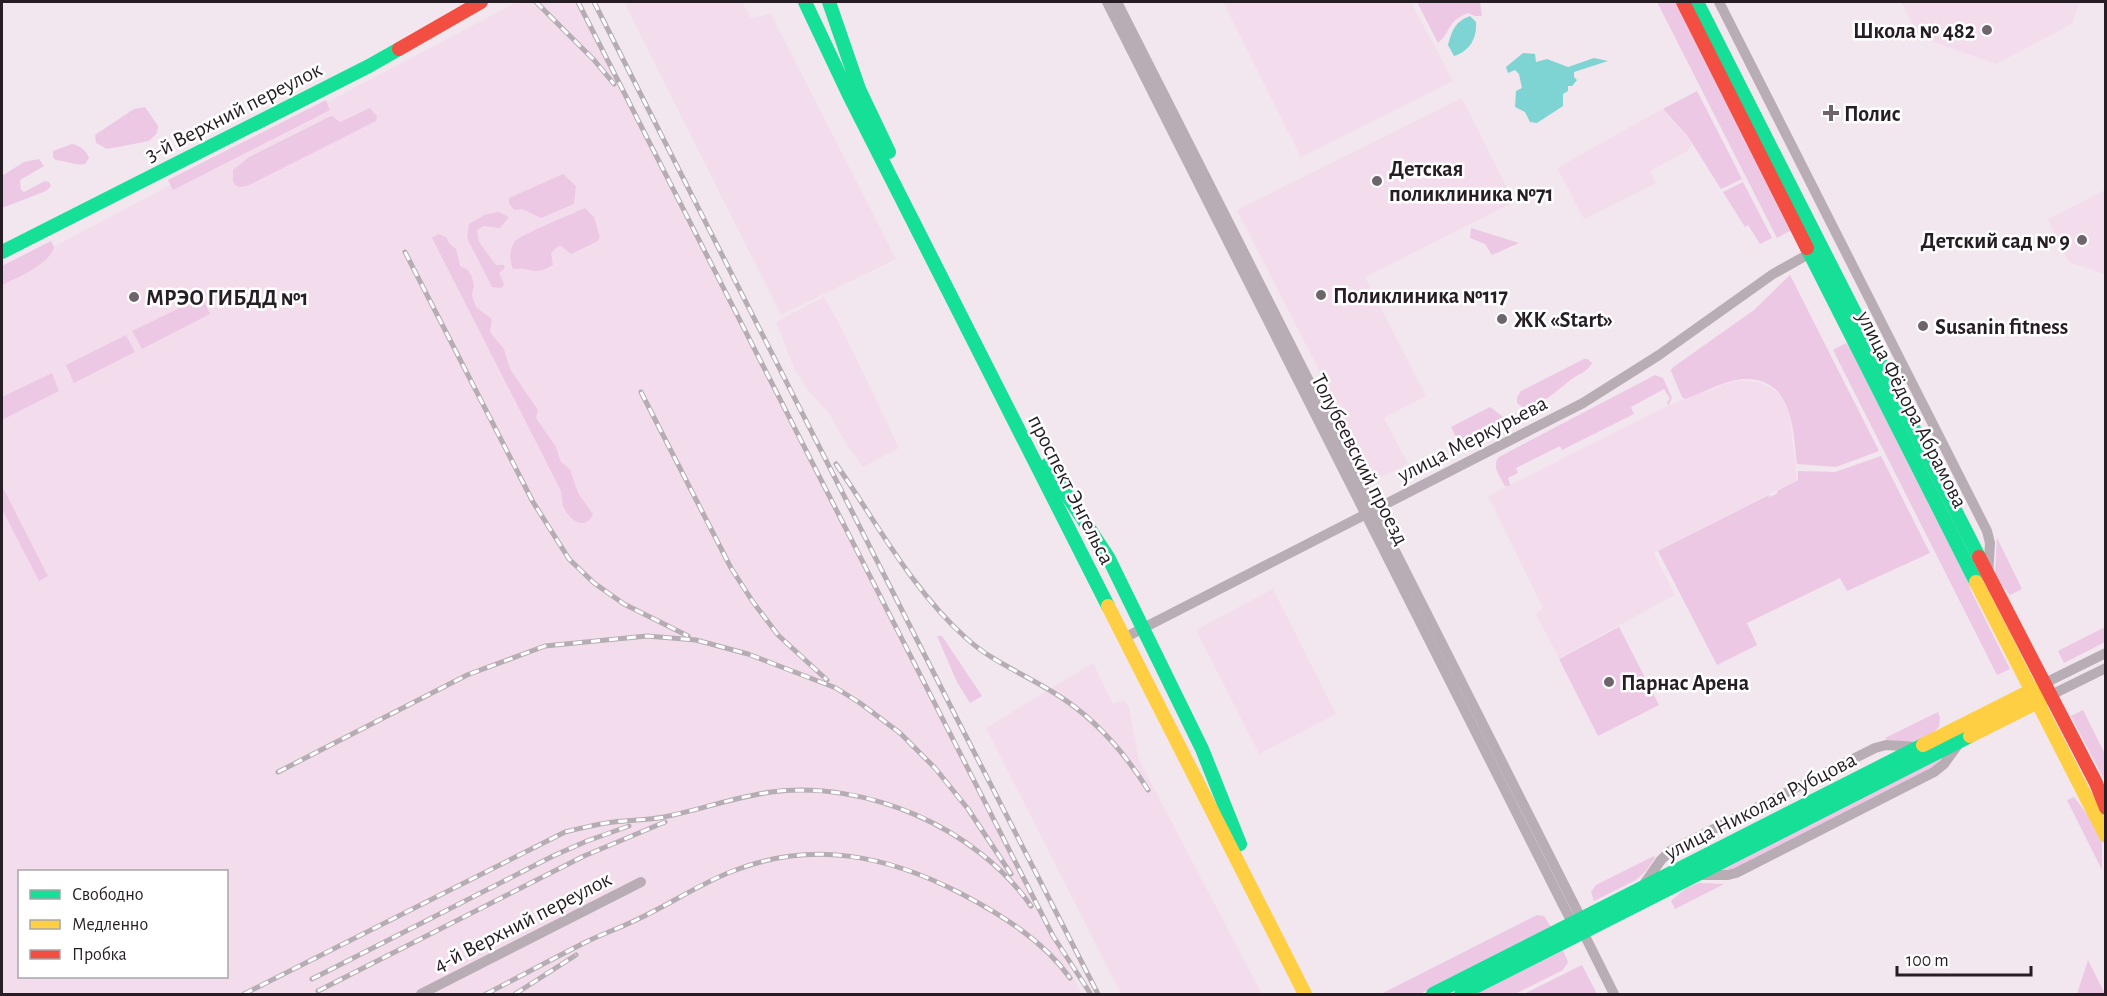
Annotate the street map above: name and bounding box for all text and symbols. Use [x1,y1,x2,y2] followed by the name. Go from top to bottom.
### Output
[1853,20,1975,42] place label: Школа № 482
[1980,23,1994,37] marker: Школа № 482
[142,58,325,166] street label: 3-й Верхний переулок
[1844,103,1901,125] place label: Полис
[1822,104,1840,122] marker: Полис
[1389,158,1554,205] place label: Детская поликлиника №71
[1370,174,1384,188] marker: Детская поликлиника №71
[1921,230,2070,252] place label: Детский сад № 9
[2075,233,2089,247] marker: Детский сад № 9
[1333,285,1508,307] place label: Поликлиника №117
[146,287,308,309] place label: МРЭО ГИБДД №1
[1314,288,1328,302] marker: Поликлиника №117
[127,290,141,304] marker: МРЭО ГИБДД №1
[1852,306,1971,512] street label: улица Фёдора Абрамова
[1514,309,1613,331] place label: ЖК «Start»
[1495,312,1509,326] marker: ЖК «Start»
[1935,316,2068,338] place label: Susanin fitness
[1916,319,1930,333] marker: Susanin fitness
[1307,370,1413,549] street label: Толубеевский проезд
[1393,392,1551,487] street label: улица Меркурьева
[1024,411,1118,568] street label: проспект Энгельса
[1621,672,1749,694] place label: Парнас Арена
[1602,675,1616,689] marker: Парнас Арена
[1660,748,1860,864] street label: улица Николая Рубцова
[430,868,615,976] street label: 4-й Верхний переулок
[18,870,228,978] legend
[72,885,144,904] text: Свободно
[72,916,148,934] text: Медленно
[1897,939,2030,977] scale bar
[72,945,127,964] text: Пробка
[1906,952,1949,970] text: 100 m

